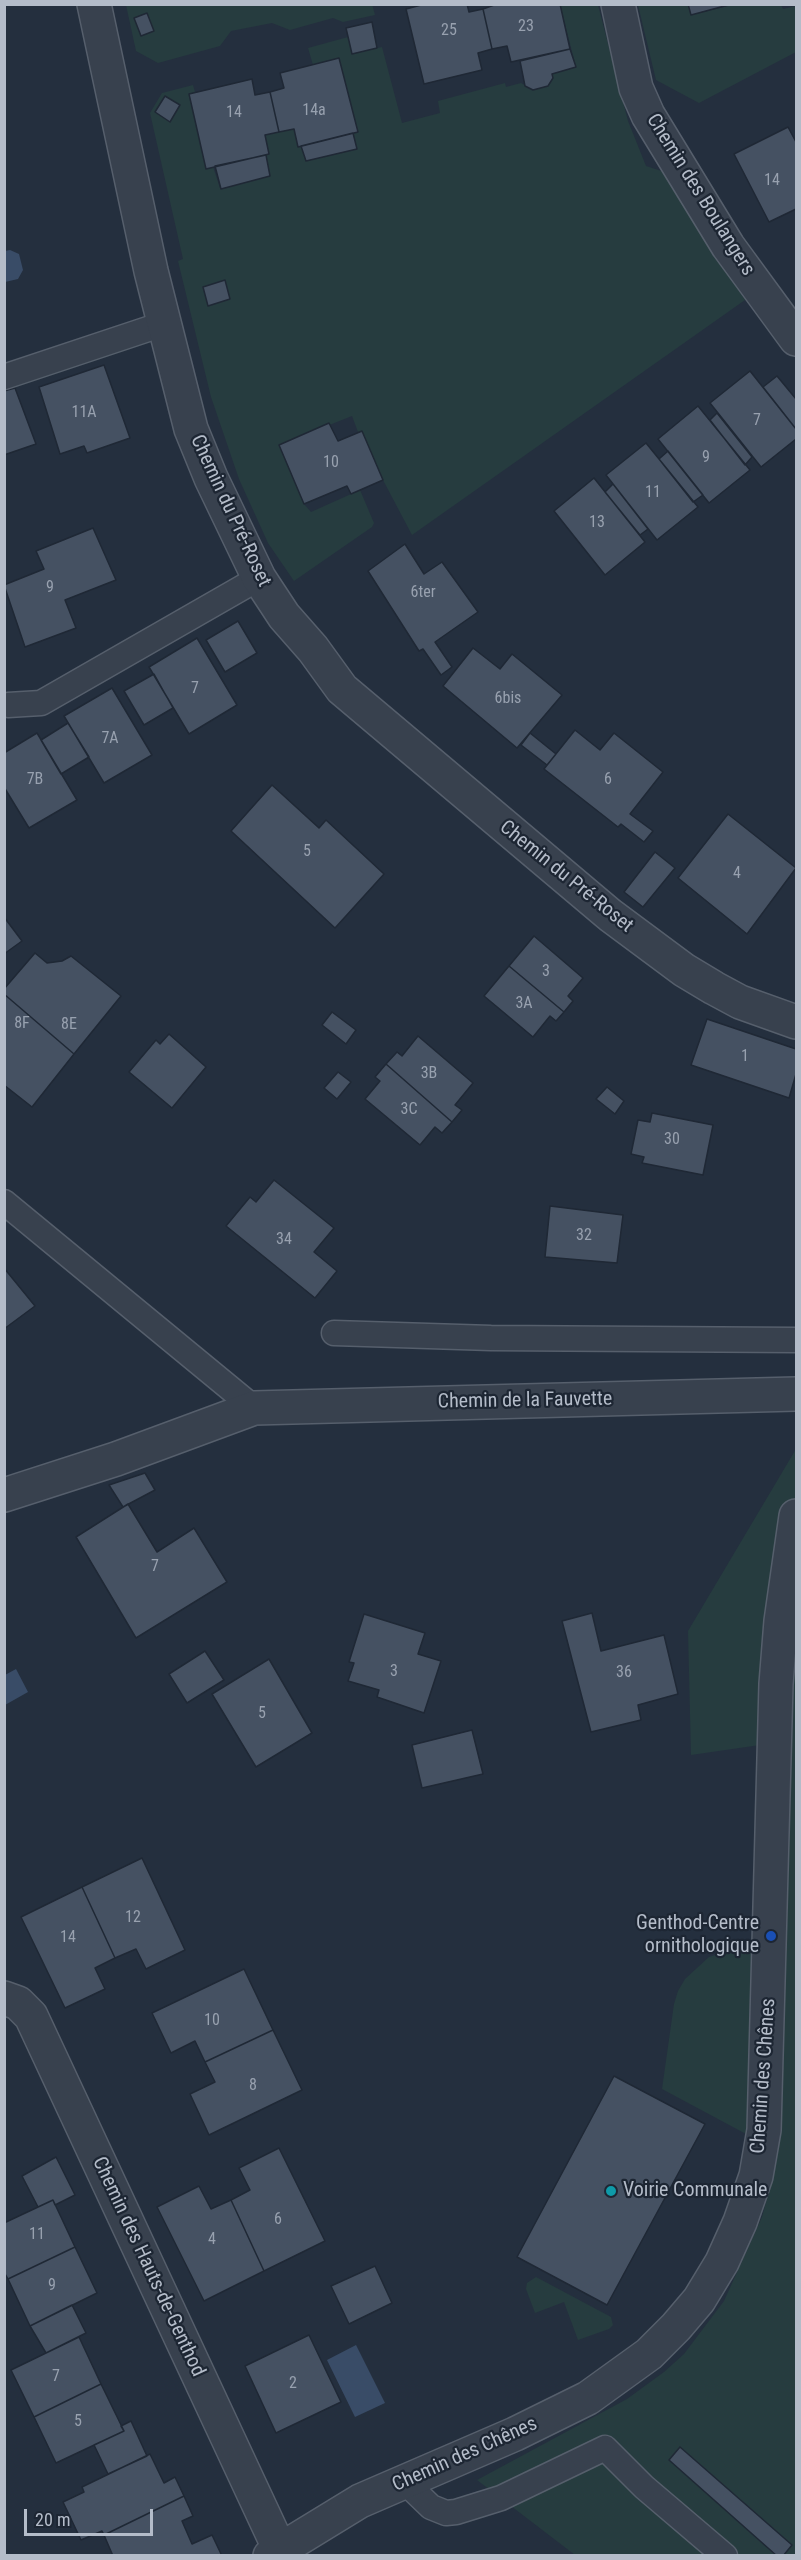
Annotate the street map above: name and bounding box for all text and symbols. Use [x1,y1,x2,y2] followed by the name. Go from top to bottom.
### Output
[518,17,534,37] house number: 23
[441,21,457,41] house number: 25
[302,101,326,121] house number: 14a
[226,103,242,123] house number: 14
[640,110,760,280] street label: Chemin des Boulangers
[764,171,780,191] house number: 14
[71,403,97,423] house number: 11A
[753,411,761,431] house number: 7
[184,431,276,591] street label: Chemin du Pré-Roset
[702,448,710,468] house number: 9
[323,453,339,473] house number: 10
[645,483,661,503] house number: 11
[589,513,605,533] house number: 13
[46,578,54,598] house number: 9
[410,583,436,603] house number: 6ter
[191,679,199,699] house number: 7
[495,689,521,709] house number: 6bis
[101,729,119,749] house number: 7A
[27,770,43,790] house number: 7B
[604,770,612,790] house number: 6
[494,816,638,938] street label: Chemin du Pré-Roset
[303,842,311,862] house number: 5
[733,864,741,884] house number: 4
[542,962,550,982] house number: 3
[515,994,533,1014] house number: 3A
[14,1014,30,1034] house number: 8F
[61,1015,77,1035] house number: 8E
[741,1047,749,1067] house number: 1
[421,1064,437,1084] house number: 3B
[401,1100,417,1120] house number: 3C
[664,1130,680,1150] house number: 30
[576,1226,592,1246] house number: 32
[276,1230,292,1250] house number: 34
[438,1387,612,1415] street label: Chemin de la Fauvette
[151,1557,159,1577] house number: 7
[390,1662,398,1682] house number: 3
[616,1663,632,1683] house number: 36
[258,1704,266,1724] house number: 5
[125,1908,141,1928] house number: 12
[636,1912,759,1959] place label: Genthod-Centre ornithologique
[60,1928,76,1948] house number: 14
[764,1929,778,1943] marker: Genthod-Centre ornithologique
[747,1997,781,2155] street label: Chemin des Chênes
[204,2011,220,2031] house number: 10
[249,2076,257,2096] house number: 8
[86,2153,210,2381] street label: Chemin des Hauts-de-Genthod
[623,2179,767,2203] place label: Voirie Communale
[604,2184,618,2198] marker: Voirie Communale
[274,2210,282,2230] house number: 6
[29,2225,45,2245] house number: 11
[208,2230,216,2250] house number: 4
[48,2276,56,2296] house number: 9
[52,2367,60,2387] house number: 7
[289,2374,297,2394] house number: 2
[74,2412,82,2432] house number: 5
[389,2412,541,2498] street label: Chemin des Chênes
[27,2497,156,2535] scale bar
[35,2509,70,2530] text: 20 m

